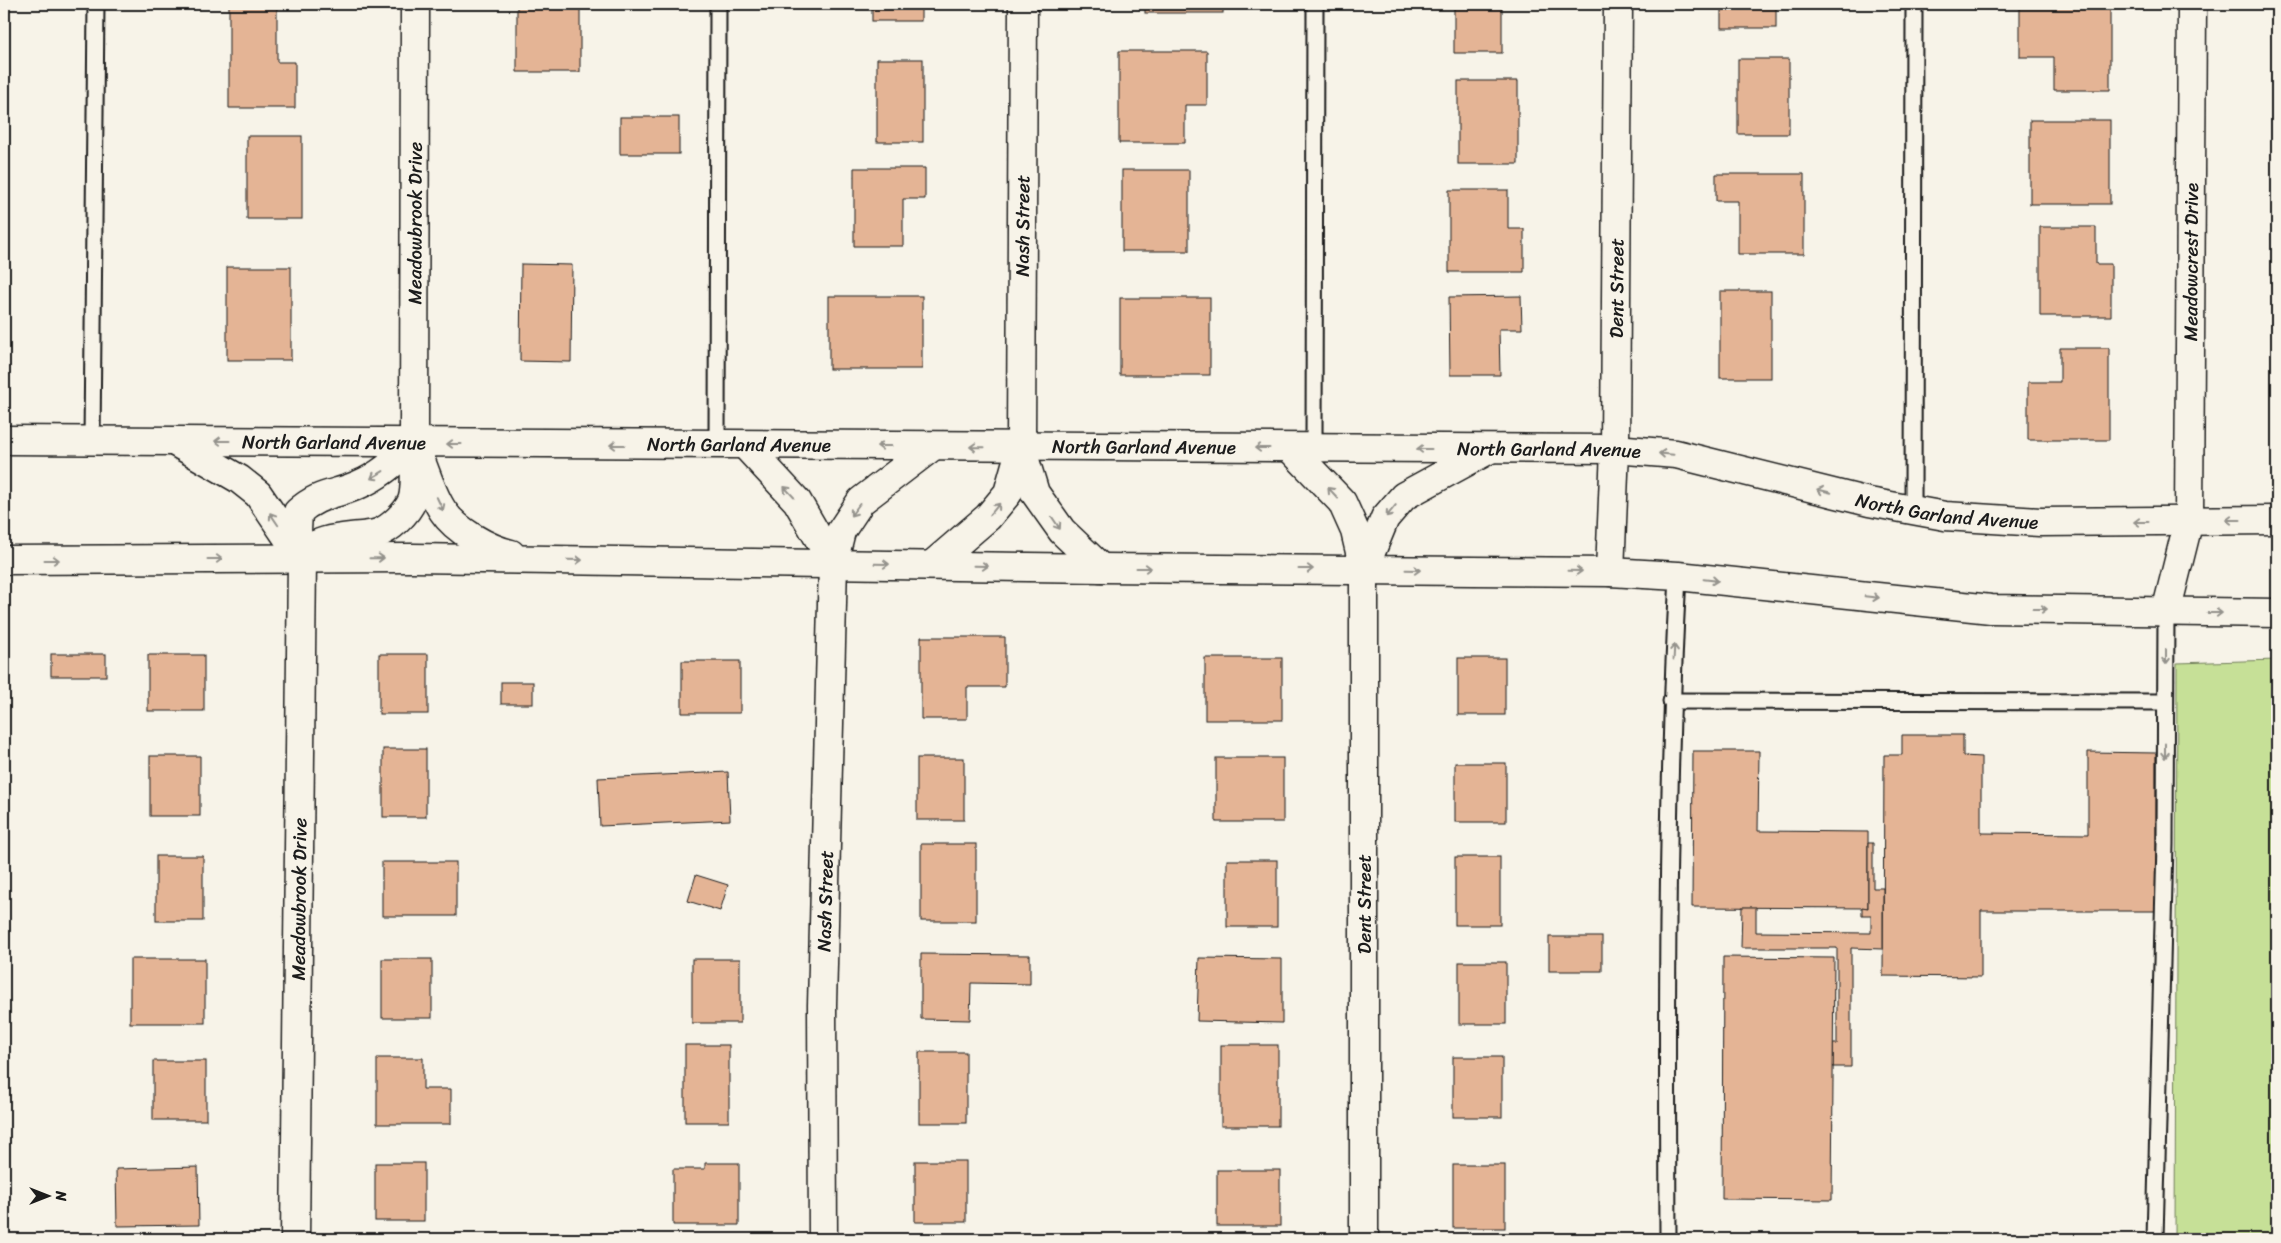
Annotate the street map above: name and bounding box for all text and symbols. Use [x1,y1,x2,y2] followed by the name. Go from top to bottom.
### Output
[398,141,432,304] street label: Meadowbrook Drive
[1006,175,1039,277] street label: Nash Street
[2174,183,2208,341] street label: Meadowcrest Drive
[1600,238,1633,338] street label: Dent Street
[242,425,426,459] street label: North Garland Avenue
[647,428,831,462] street label: North Garland Avenue
[1052,430,1236,464] street label: North Garland Avenue
[1457,432,1642,468] street label: North Garland Avenue
[214,436,230,446] one-way arrow
[446,439,462,449] one-way arrow
[609,440,625,450] one-way arrow
[876,441,892,451] one-way arrow
[969,442,986,452] one-way arrow
[1254,443,1270,453] one-way arrow
[1416,444,1432,454] one-way arrow
[1658,449,1674,458] one-way arrow
[370,470,384,480] one-way arrow
[1852,483,2039,539] street label: North Garland Avenue
[783,486,795,499] one-way arrow
[1328,486,1339,499] one-way arrow
[1816,486,1832,495] one-way arrow
[436,496,445,511] one-way arrow
[849,503,860,516] one-way arrow
[989,503,1000,516] one-way arrow
[1385,505,1396,518] one-way arrow
[269,512,279,526] one-way arrow
[1051,515,1061,529] one-way arrow
[2226,515,2242,525] one-way arrow
[2133,517,2150,527] one-way arrow
[369,553,385,563] one-way arrow
[206,554,223,564] one-way arrow
[44,555,60,565] one-way arrow
[566,555,583,565] one-way arrow
[874,559,890,569] one-way arrow
[972,561,989,571] one-way arrow
[1135,563,1151,573] one-way arrow
[1298,564,1314,574] one-way arrow
[1404,565,1420,575] one-way arrow
[1566,566,1583,576] one-way arrow
[1702,575,1718,585] one-way arrow
[1864,592,1880,602] one-way arrow
[2032,604,2048,614] one-way arrow
[2206,608,2222,618] one-way arrow
[1669,645,1678,661] one-way arrow
[2161,648,2171,665] one-way arrow
[2160,742,2170,759] one-way arrow
[282,817,316,981] street label: Meadowbrook Drive
[807,850,843,952] street label: Nash Street
[1348,854,1381,954] street label: Dent Street
[22,1170,72,1220] north arrow
[48,1190,73,1201] text: N

